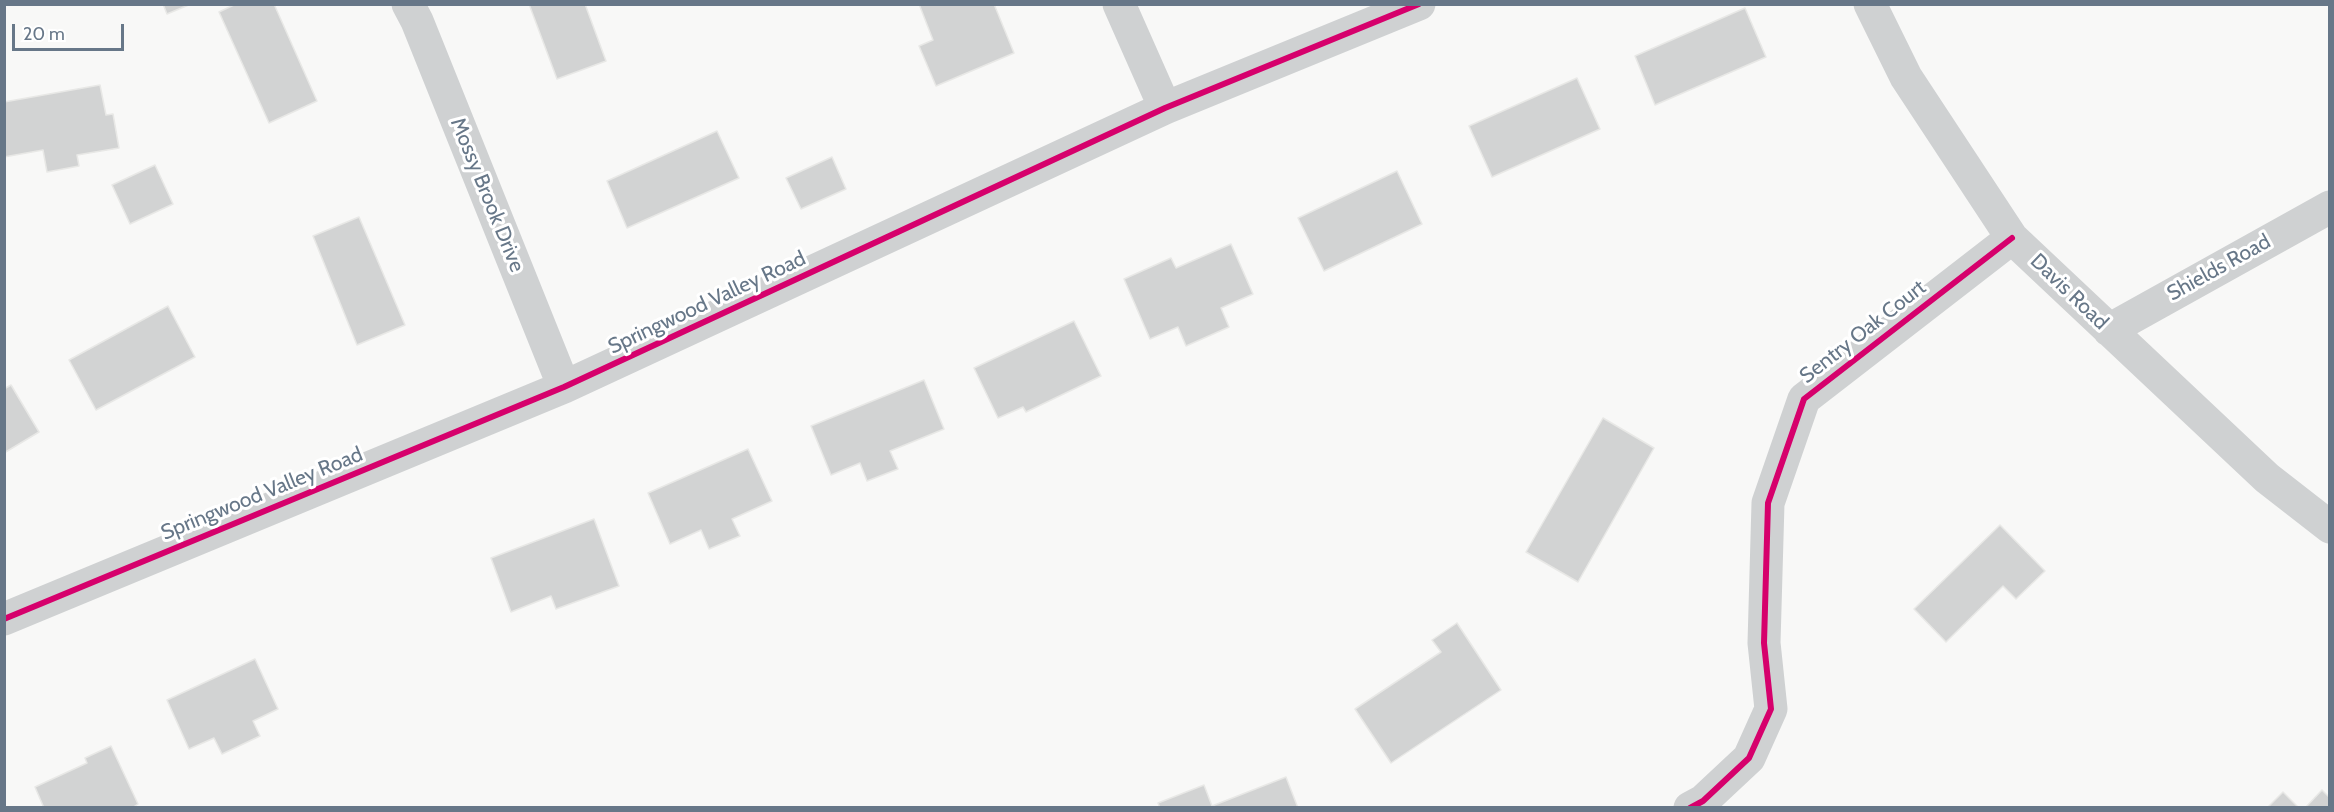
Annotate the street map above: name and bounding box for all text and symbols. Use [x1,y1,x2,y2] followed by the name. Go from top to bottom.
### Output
[15,12,128,50] scale bar
[23,23,65,45] text: 20 m
[445,114,529,276] street label: Mossy Brook Drive
[2163,229,2275,307] street label: Shields Road
[604,246,810,360] street label: Springwood Valley Road
[2025,249,2113,335] street label: Davis Road
[1795,275,1931,389] street label: Sentry Oak Court
[158,442,366,546] street label: Springwood Valley Road

